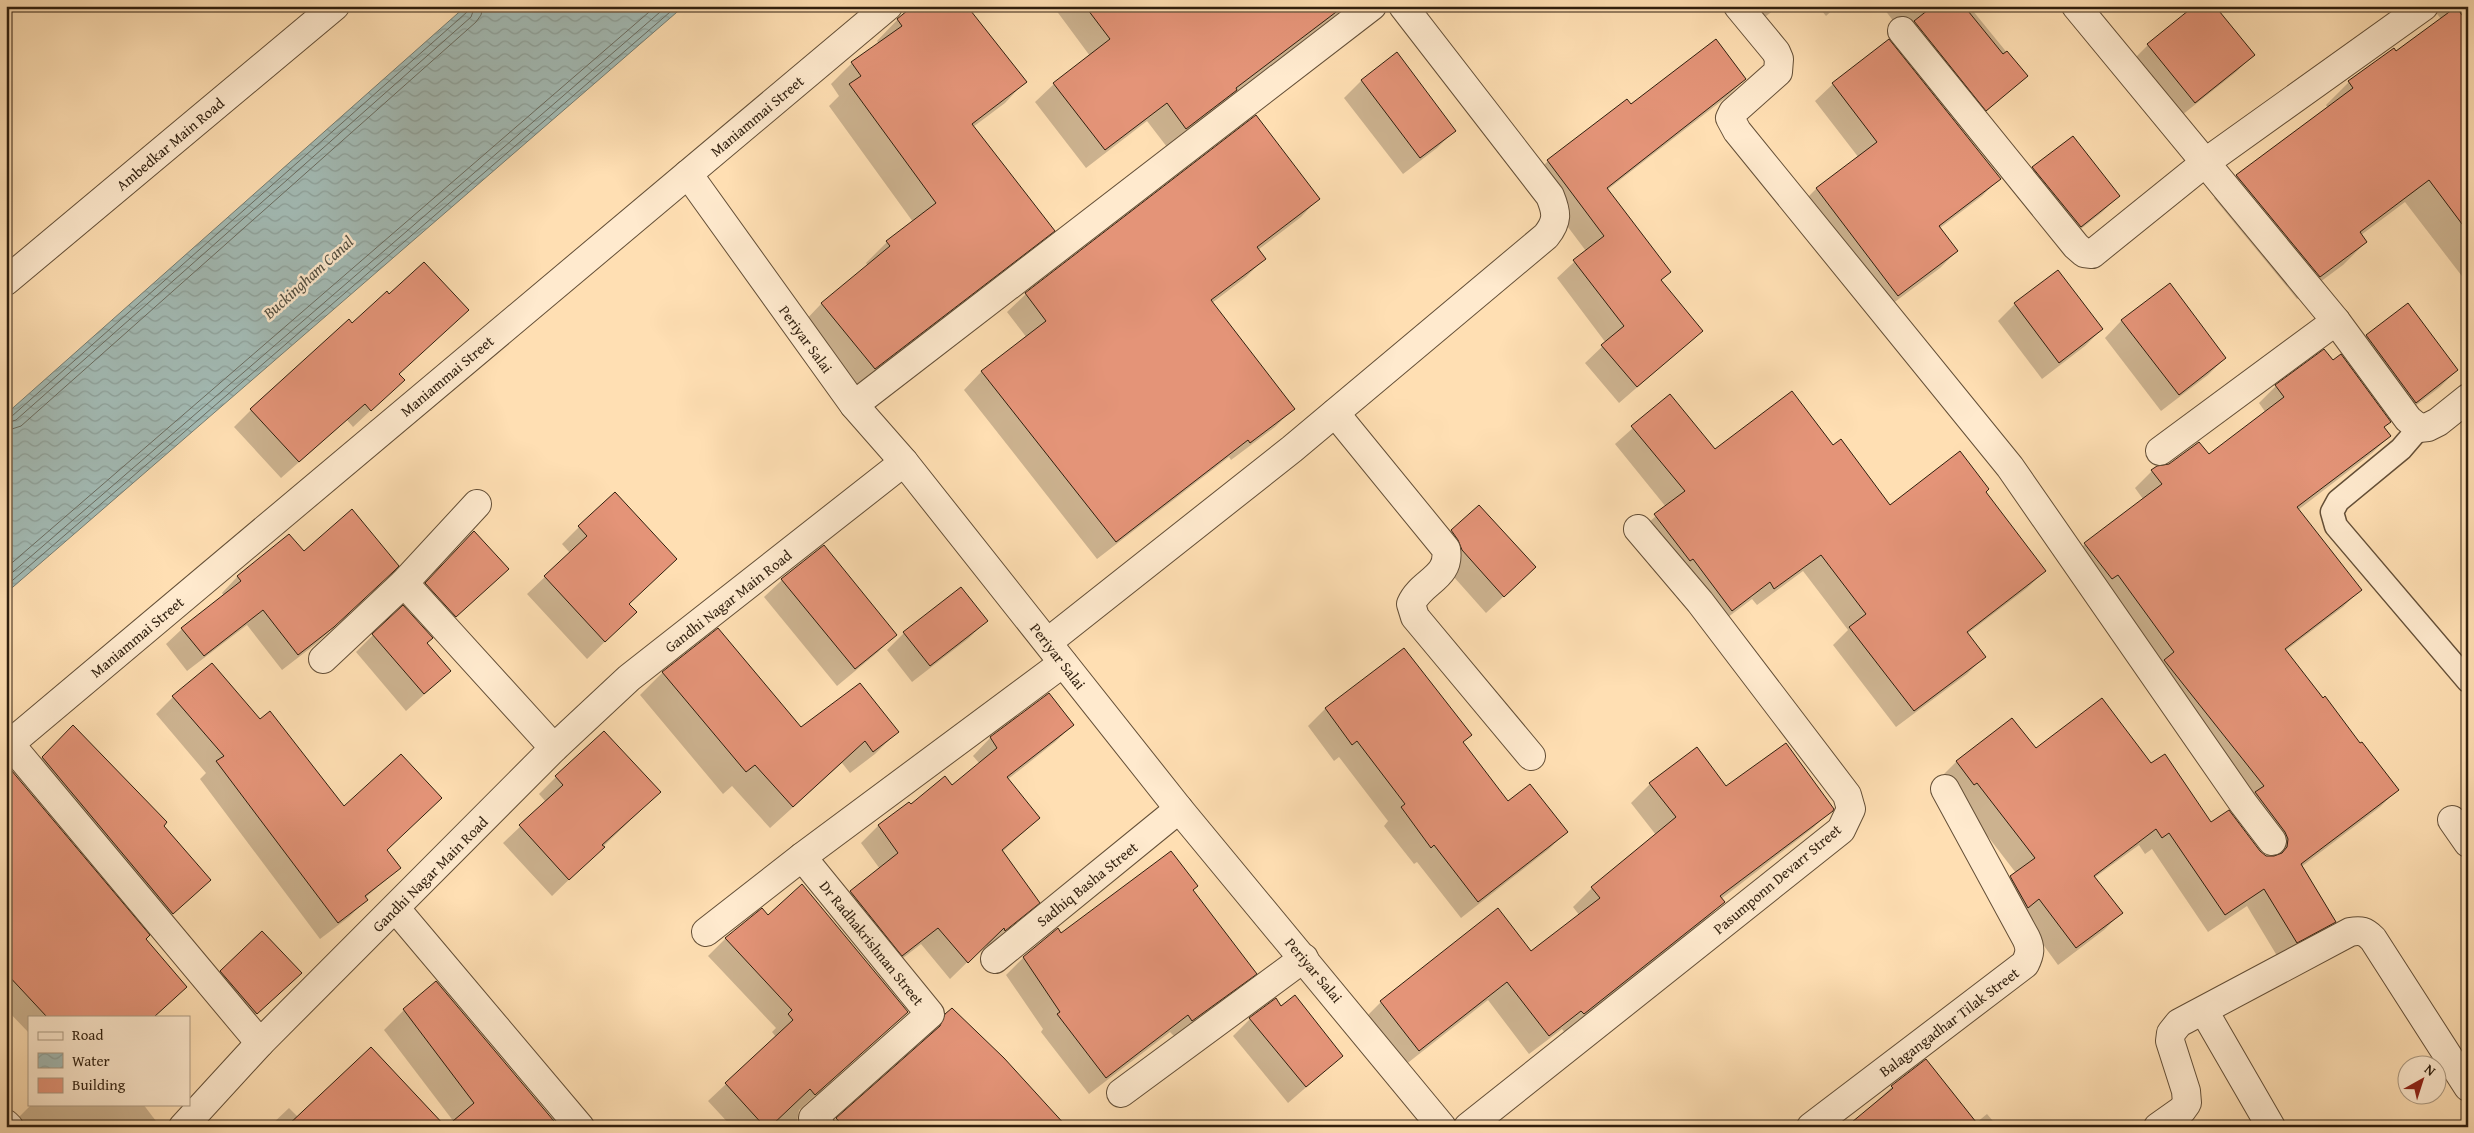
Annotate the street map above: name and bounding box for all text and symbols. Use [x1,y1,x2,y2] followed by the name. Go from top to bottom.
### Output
[706,70,809,161] street label: Maniammai Street
[112,93,228,195] street label: Ambedkar Main Road
[257,230,359,325] water label: Buckingham Canal
[774,301,838,377] street label: Periyar Salai
[396,330,499,421] street label: Maniammai Street
[660,545,796,657] street label: Gandhi Nagar Main Road
[86,591,189,682] street label: Maniammai Street
[1025,618,1091,694] street label: Periyar Salai
[367,811,493,937] street label: Gandhi Nagar Main Road
[1708,819,1846,939] street label: Pasumponn Devarr Street
[1032,836,1143,931] street label: Sadhiq Basha Street
[815,876,930,1011] street label: Dr Radhakrishnan Street
[1280,933,1348,1007] street label: Periyar Salai
[1875,962,2024,1082] street label: Balagangadhar Tilak Street
[28,1016,190,1106] legend
[72,1024,103,1045] text: Road
[72,1050,110,1071] text: Water
[2396,1056,2446,1106] north arrow
[2420,1059,2441,1081] text: N
[72,1074,126,1095] text: Building

